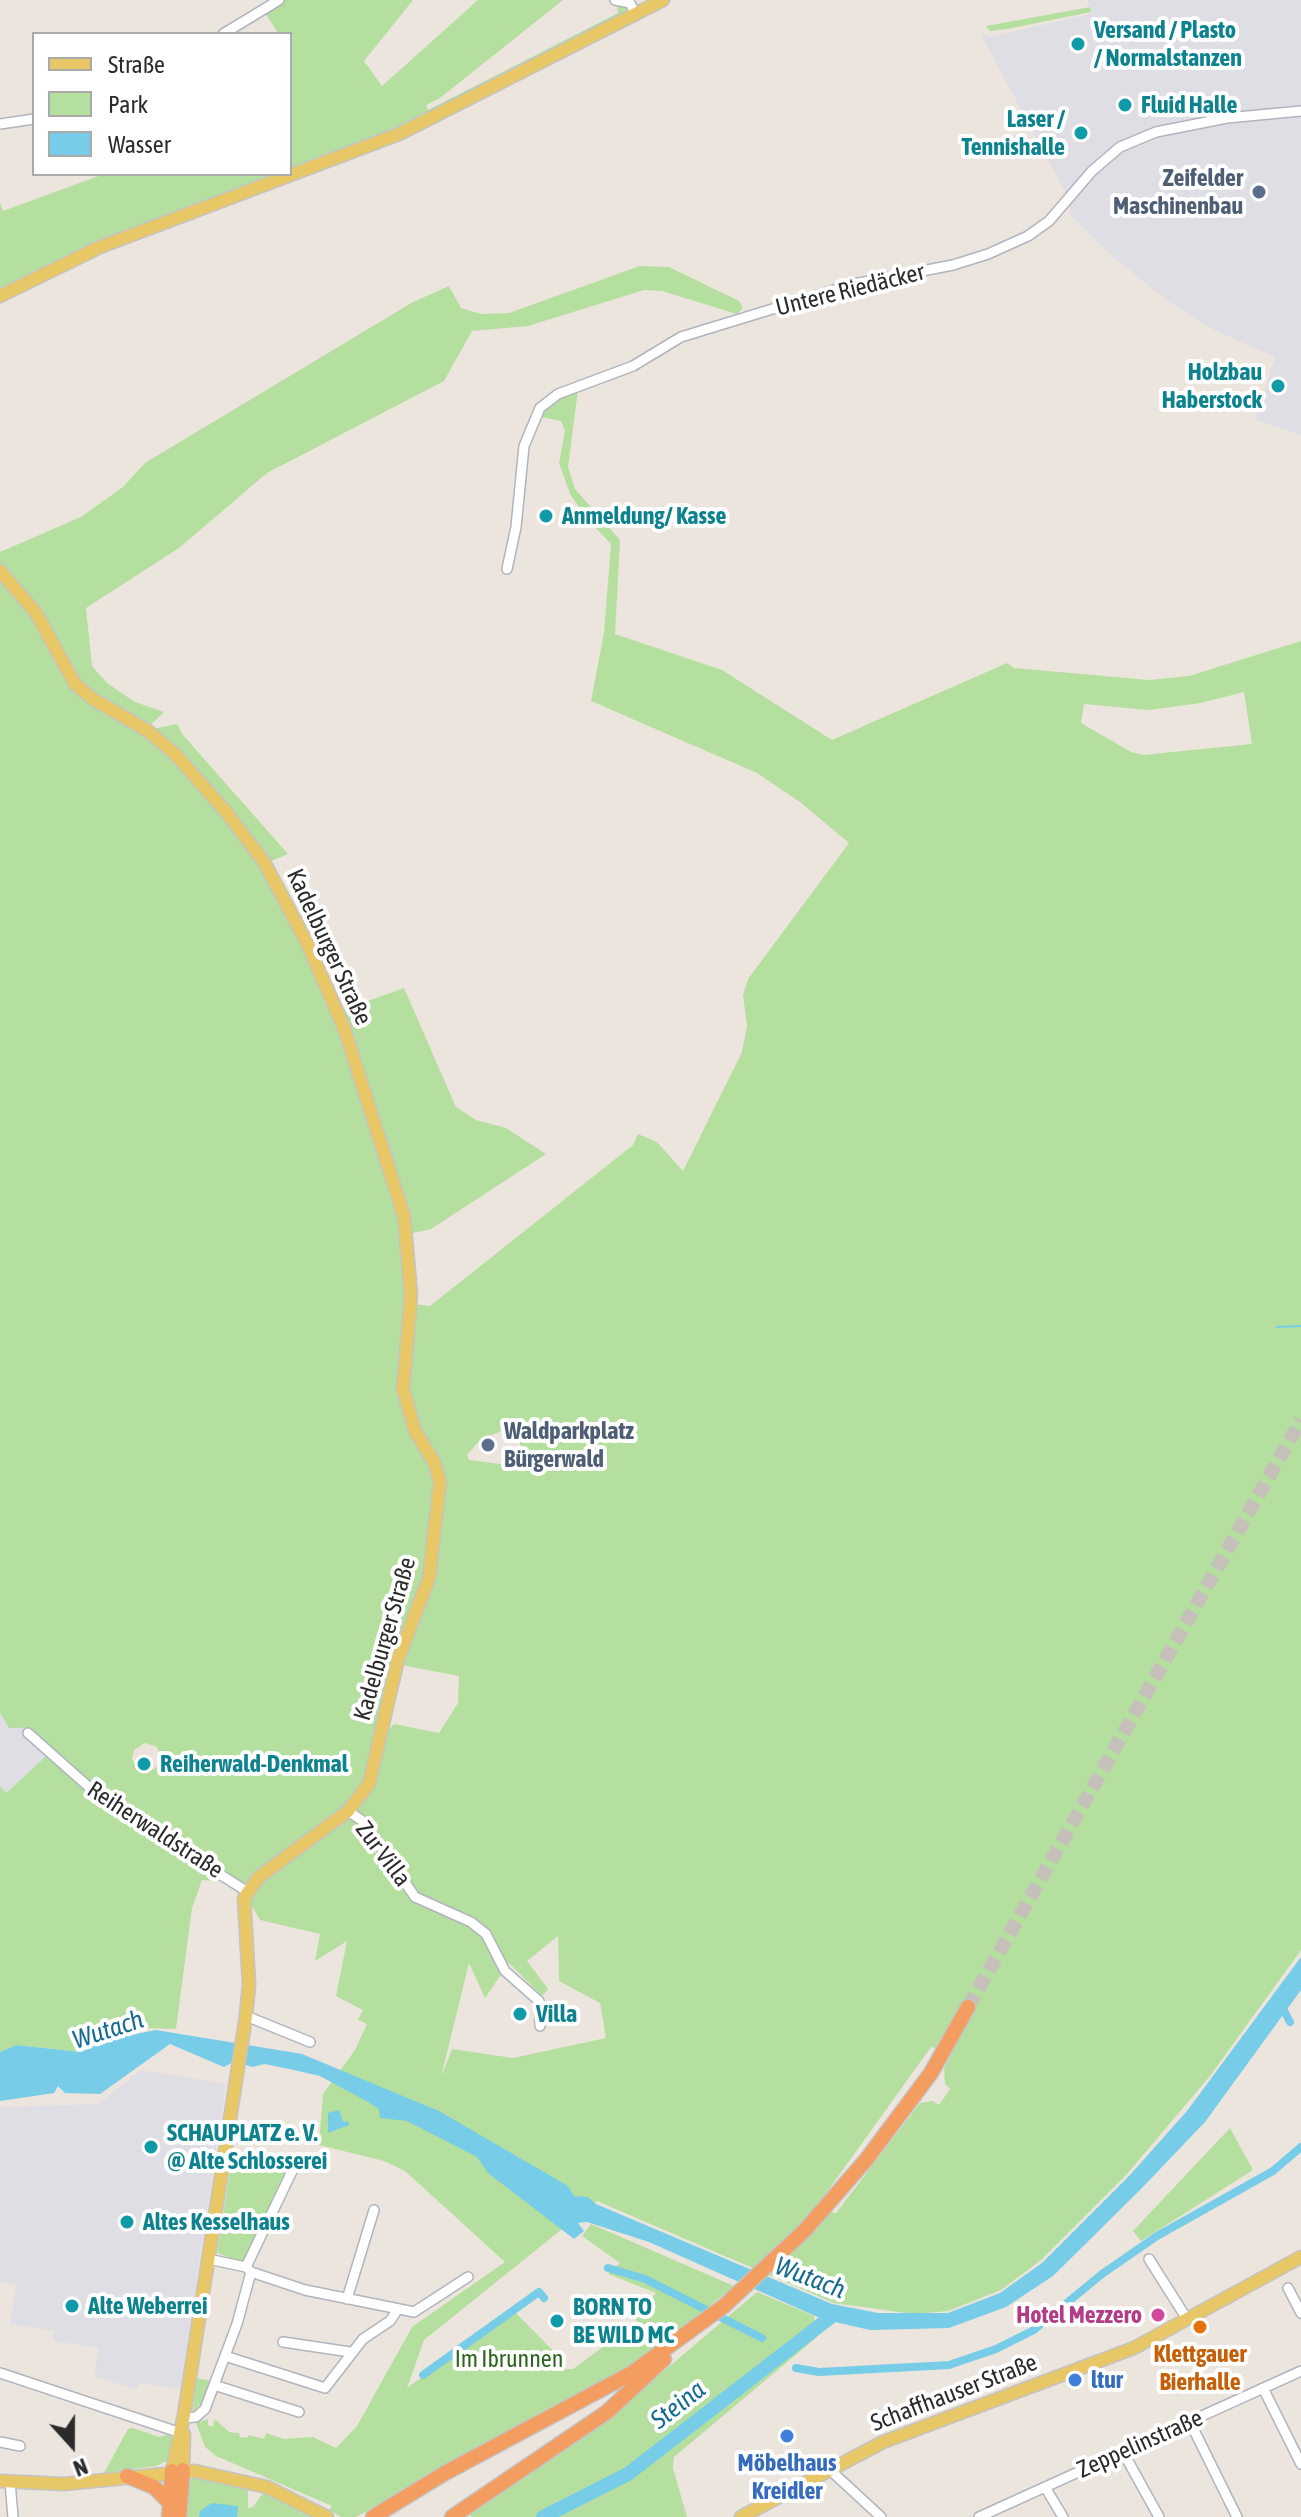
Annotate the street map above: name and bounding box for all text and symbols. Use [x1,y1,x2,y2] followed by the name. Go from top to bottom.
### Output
[1094,16,1242,72] place label: Versand / Plasto / Normalstanzen
[32,32,292,176] legend
[1069,35,1087,53] marker: Versand / Plasto / Normalstanzen
[108,51,165,78] text: Straße
[108,91,148,118] text: Park
[1141,91,1237,119] place label: Fluid Halle
[1116,96,1134,114] marker: Fluid Halle
[962,105,1065,161] place label: Laser / Tennishalle
[1072,124,1090,142] marker: Laser / Tennishalle
[108,131,171,158] text: Wasser
[1113,164,1243,220] place label: Zeifelder Maschinenbau
[1250,183,1268,201] marker: Zeifelder Maschinenbau
[773,258,927,322] street label: Untere Riedäcker
[1162,358,1262,414] place label: Holzbau Haberstock
[1269,377,1287,395] marker: Holzbau Haberstock
[562,502,726,530] place label: Anmeldung/ Kasse
[537,507,555,525] marker: Anmeldung/ Kasse
[280,865,378,1029] street label: Kadelburger Straße
[504,1417,634,1473] place label: Waldparkplatz Bürgerwald
[479,1436,497,1454] marker: Waldparkplatz Bürgerwald
[348,1554,422,1724] street label: Kadelburger Straße
[160,1750,348,1778] place label: Reiherwald-Denkmal
[135,1755,153,1773] marker: Reiherwald-Denkmal
[82,1775,228,1885] street label: Reiherwaldstraße
[349,1816,417,1892] street label: Zur Villa
[536,2000,577,2028] place label: Villa
[69,2004,147,2056] water label: Wutach
[511,2005,529,2023] marker: Villa
[167,2119,327,2175] place label: SCHAUPLATZ e. V. @ Alte Schlosserei
[142,2138,160,2156] marker: SCHAUPLATZ e. V. @ Alte Schlosserei
[143,2208,290,2236] place label: Altes Kesselhaus
[118,2213,136,2231] marker: Altes Kesselhaus
[771,2250,849,2306] water label: Wutach
[88,2292,207,2320] place label: Alte Weberrei
[573,2293,674,2349] place label: BORN TO BE WILD MC
[63,2297,81,2315] marker: Alte Weberrei
[1016,2301,1142,2329] place label: Hotel Mezzero
[1149,2306,1167,2324] marker: Hotel Mezzero
[548,2312,566,2330] marker: BORN TO BE WILD MC
[1191,2318,1209,2336] marker: Klettgauer Bierhalle
[1153,2340,1247,2396] place label: Klettgauer Bierhalle
[455,2345,563,2373] park label: Im Ibrunnen
[867,2348,1041,2438] street label: Schaffhauser Straße
[1091,2366,1123,2394] place label: ltur
[1066,2371,1084,2389] marker: ltur
[645,2374,711,2436] water label: Steina
[1073,2404,1207,2484] street label: Zeppelinstraße
[32,2405,112,2485] north arrow
[778,2427,796,2445] marker: Möbelhaus Kreidler
[738,2449,836,2505] place label: Möbelhaus Kreidler
[70,2453,91,2482] text: N

